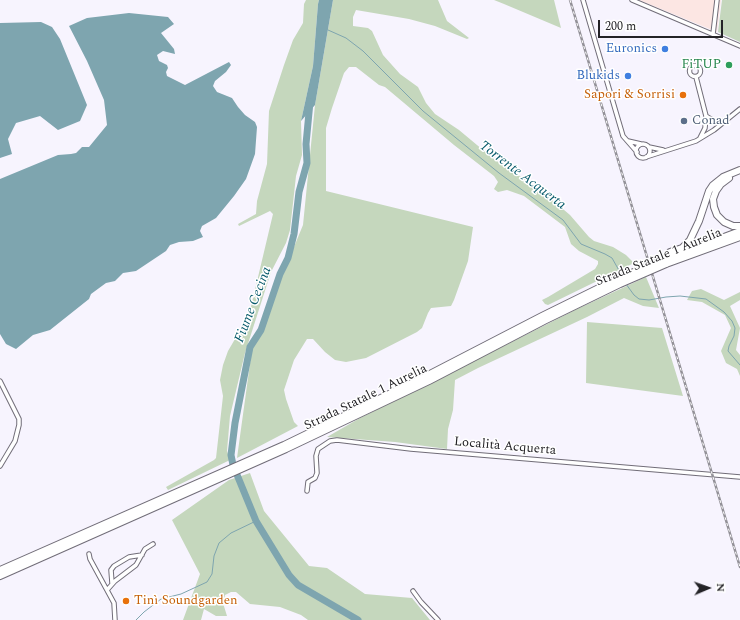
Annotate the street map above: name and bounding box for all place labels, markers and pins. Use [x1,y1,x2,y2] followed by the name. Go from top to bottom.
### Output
[606,41,657,57] place label: Euronics
[660,44,670,54] marker: Euronics
[682,57,721,73] place label: FiTUP
[724,60,734,70] marker: FiTUP
[577,68,620,84] place label: Blukids
[623,71,633,81] marker: Blukids
[584,87,675,103] place label: Sapori & Sorrisi
[678,90,688,100] marker: Sapori & Sorrisi
[692,113,730,129] place label: Conad
[679,116,689,126] marker: Conad
[134,593,238,609] place label: Tinì Soundgarden
[121,596,131,606] marker: Tinì Soundgarden

